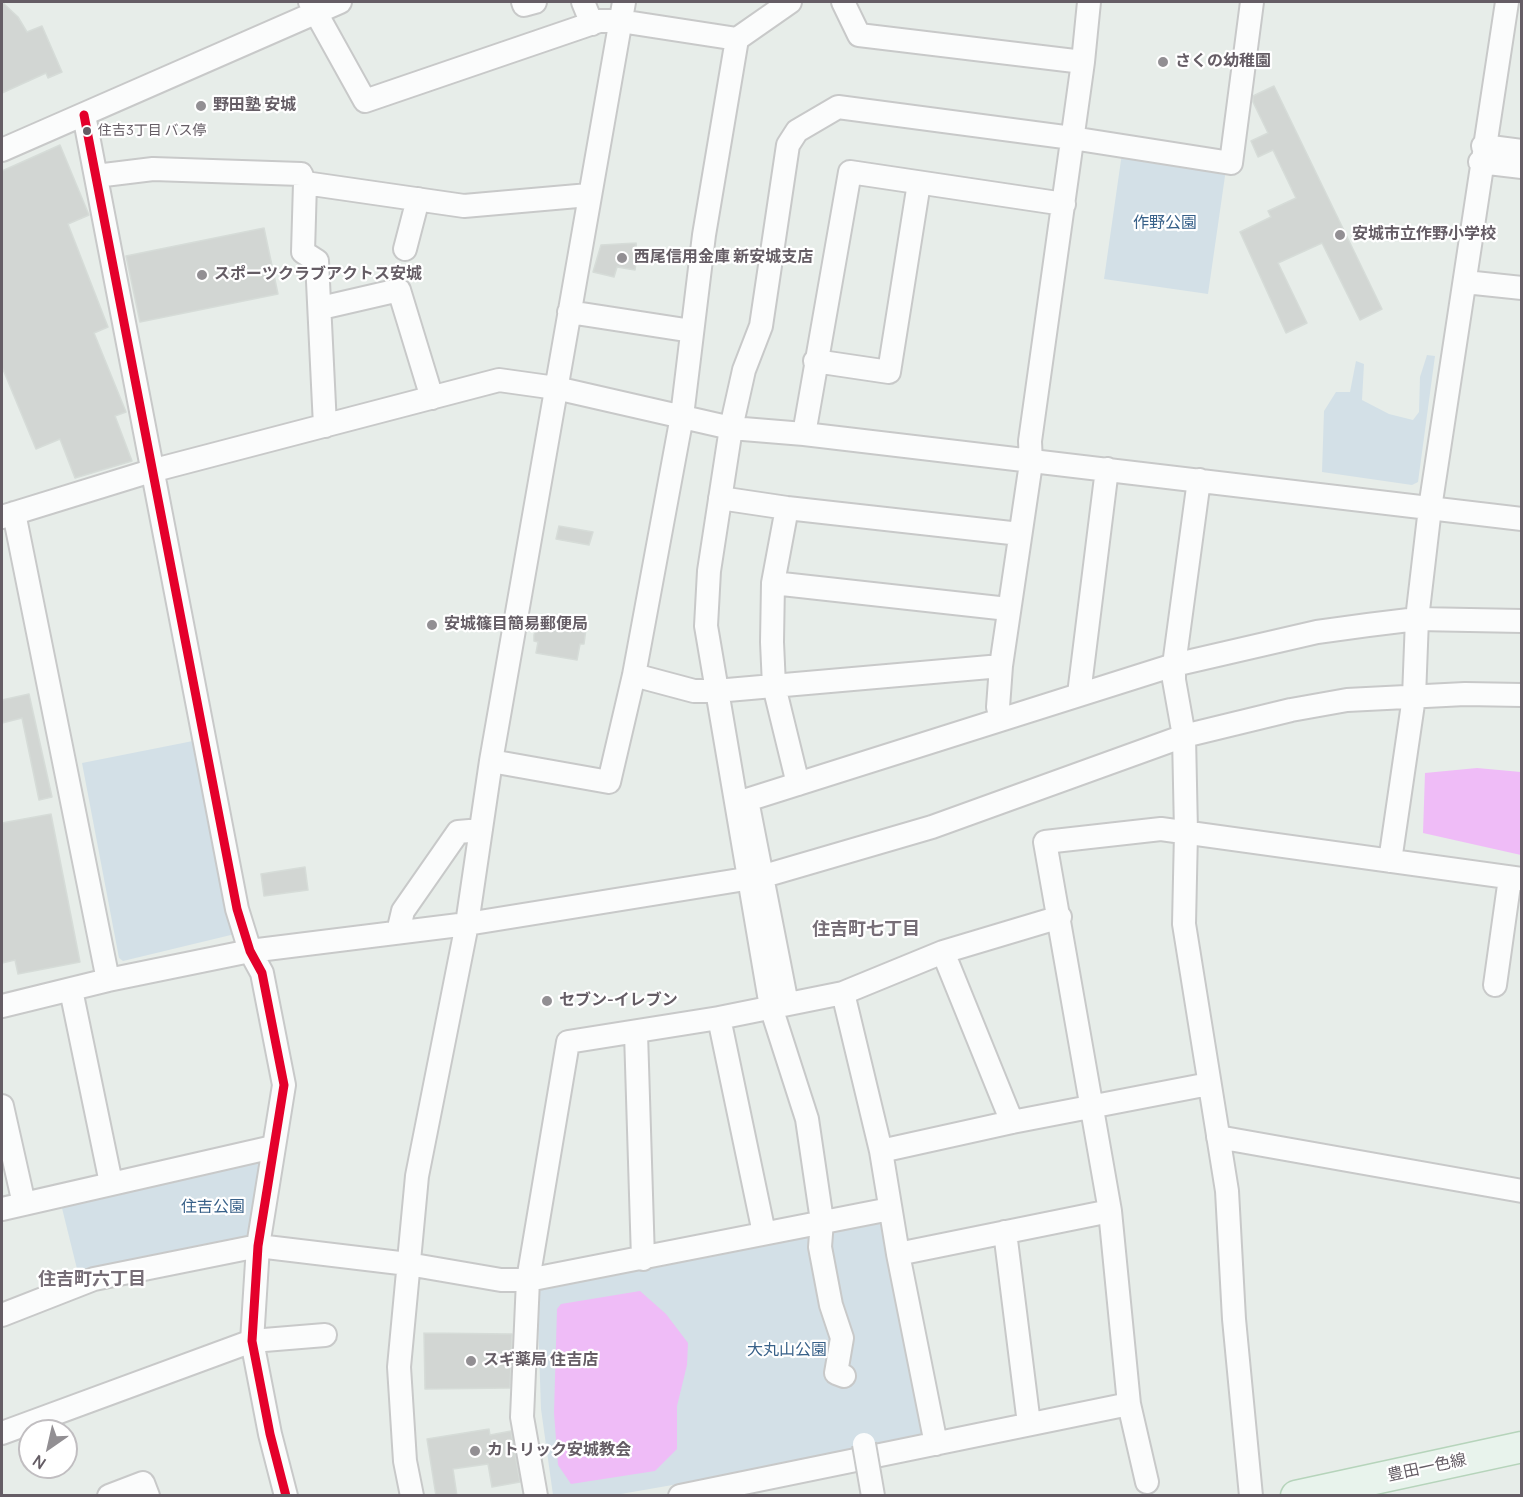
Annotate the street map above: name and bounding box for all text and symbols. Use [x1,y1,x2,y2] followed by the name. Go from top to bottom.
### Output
[1175,52,1271,72] place label: さくの幼稚園
[1156,55,1170,69] marker: さくの幼稚園
[213,96,296,116] place label: 野田塾 安城
[194,99,208,113] marker: 野田塾 安城
[98,123,207,139] place label: 住吉3丁目 バス停
[81,125,93,137] marker: 住吉3丁目 バス停
[1133,214,1197,234] park label: 作野公園
[1352,225,1496,245] place label: 安城市立作野小学校
[1333,228,1347,242] marker: 安城市立作野小学校
[634,248,813,268] place label: 西尾信用金庫 新安城支店
[615,251,629,265] marker: 西尾信用金庫 新安城支店
[214,265,422,285] place label: スポーツクラブアクトス安城
[195,268,209,282] marker: スポーツクラブアクトス安城
[444,615,588,635] place label: 安城篠目簡易郵便局
[425,618,439,632] marker: 安城篠目簡易郵便局
[812,919,920,941] district label: 住吉町七丁目
[559,991,678,1011] place label: セブン-イレブン
[540,994,554,1008] marker: セブン-イレブン
[181,1198,245,1218] park label: 住吉公園
[38,1269,146,1291] district label: 住吉町六丁目
[747,1341,827,1361] park label: 大丸山公園
[483,1351,598,1371] place label: スギ薬局 住吉店
[464,1354,478,1368] marker: スギ薬局 住吉店
[18,1419,78,1479] north arrow
[487,1441,631,1461] place label: カトリック安城教会
[468,1444,482,1458] marker: カトリック安城教会
[28,1450,50,1475] text: N
[1386,1450,1468,1486] street label: 豊田一色線

